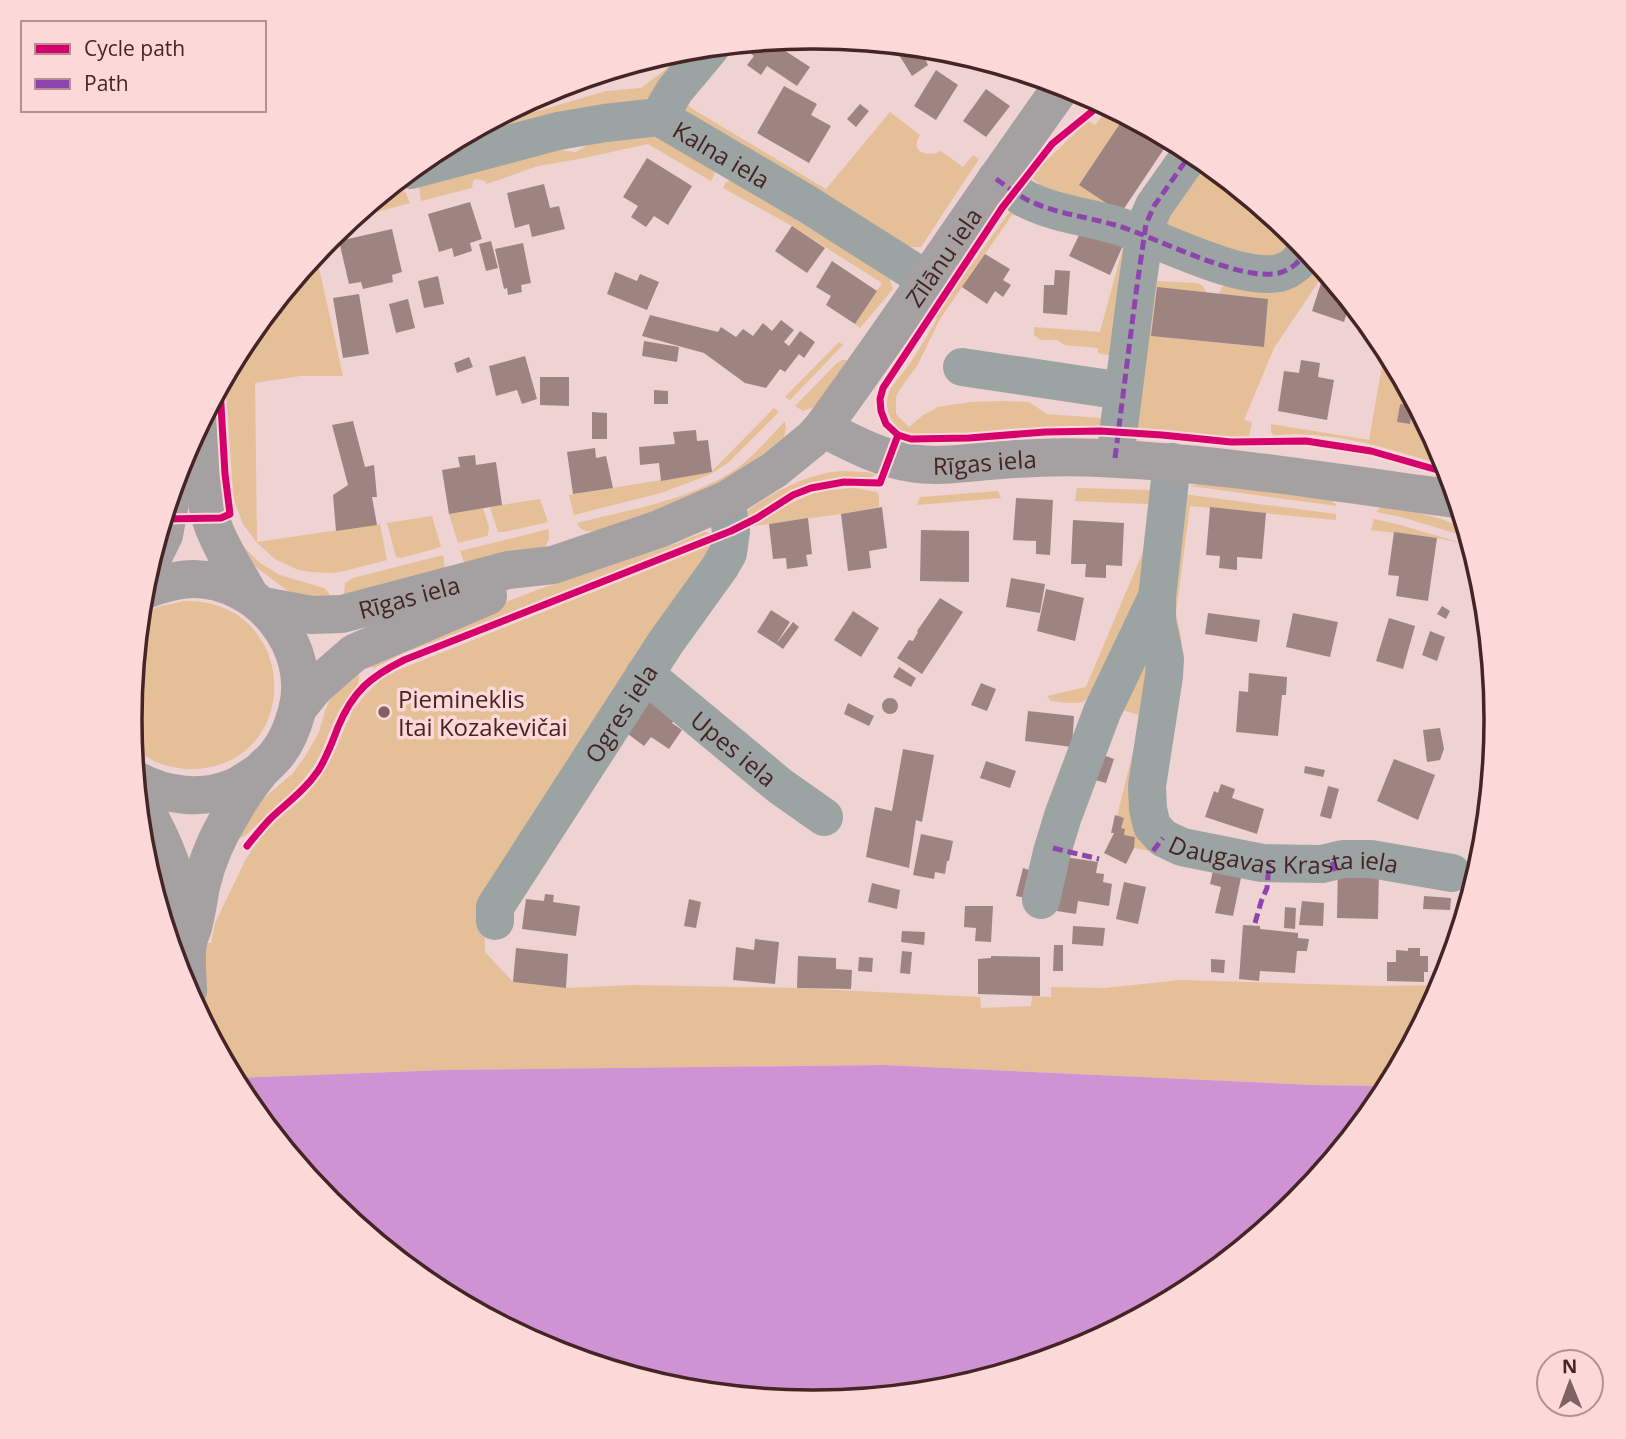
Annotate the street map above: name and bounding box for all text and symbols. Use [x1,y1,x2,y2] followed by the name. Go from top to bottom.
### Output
[21,21,266,112] legend
[84,34,185,62] text: Cycle path
[84,69,129,97] text: Path
[667,113,776,195] street label: Kalna iela
[897,200,989,313] street label: Zīlānu iela
[933,441,1037,482] street label: Rīgas iela
[354,567,463,626] street label: Rīgas iela
[576,657,664,769] street label: Ogres iela
[398,682,568,743] place label: Piemineklis Itai Kozakevičai
[684,703,784,793] street label: Upes iela
[376,704,392,720] marker: Piemineklis Itai Kozakevičai
[1164,827,1401,880] street label: Daugavas Krasta iela
[1535,1348,1605,1418] north arrow
[1562,1353,1578,1379] text: N

